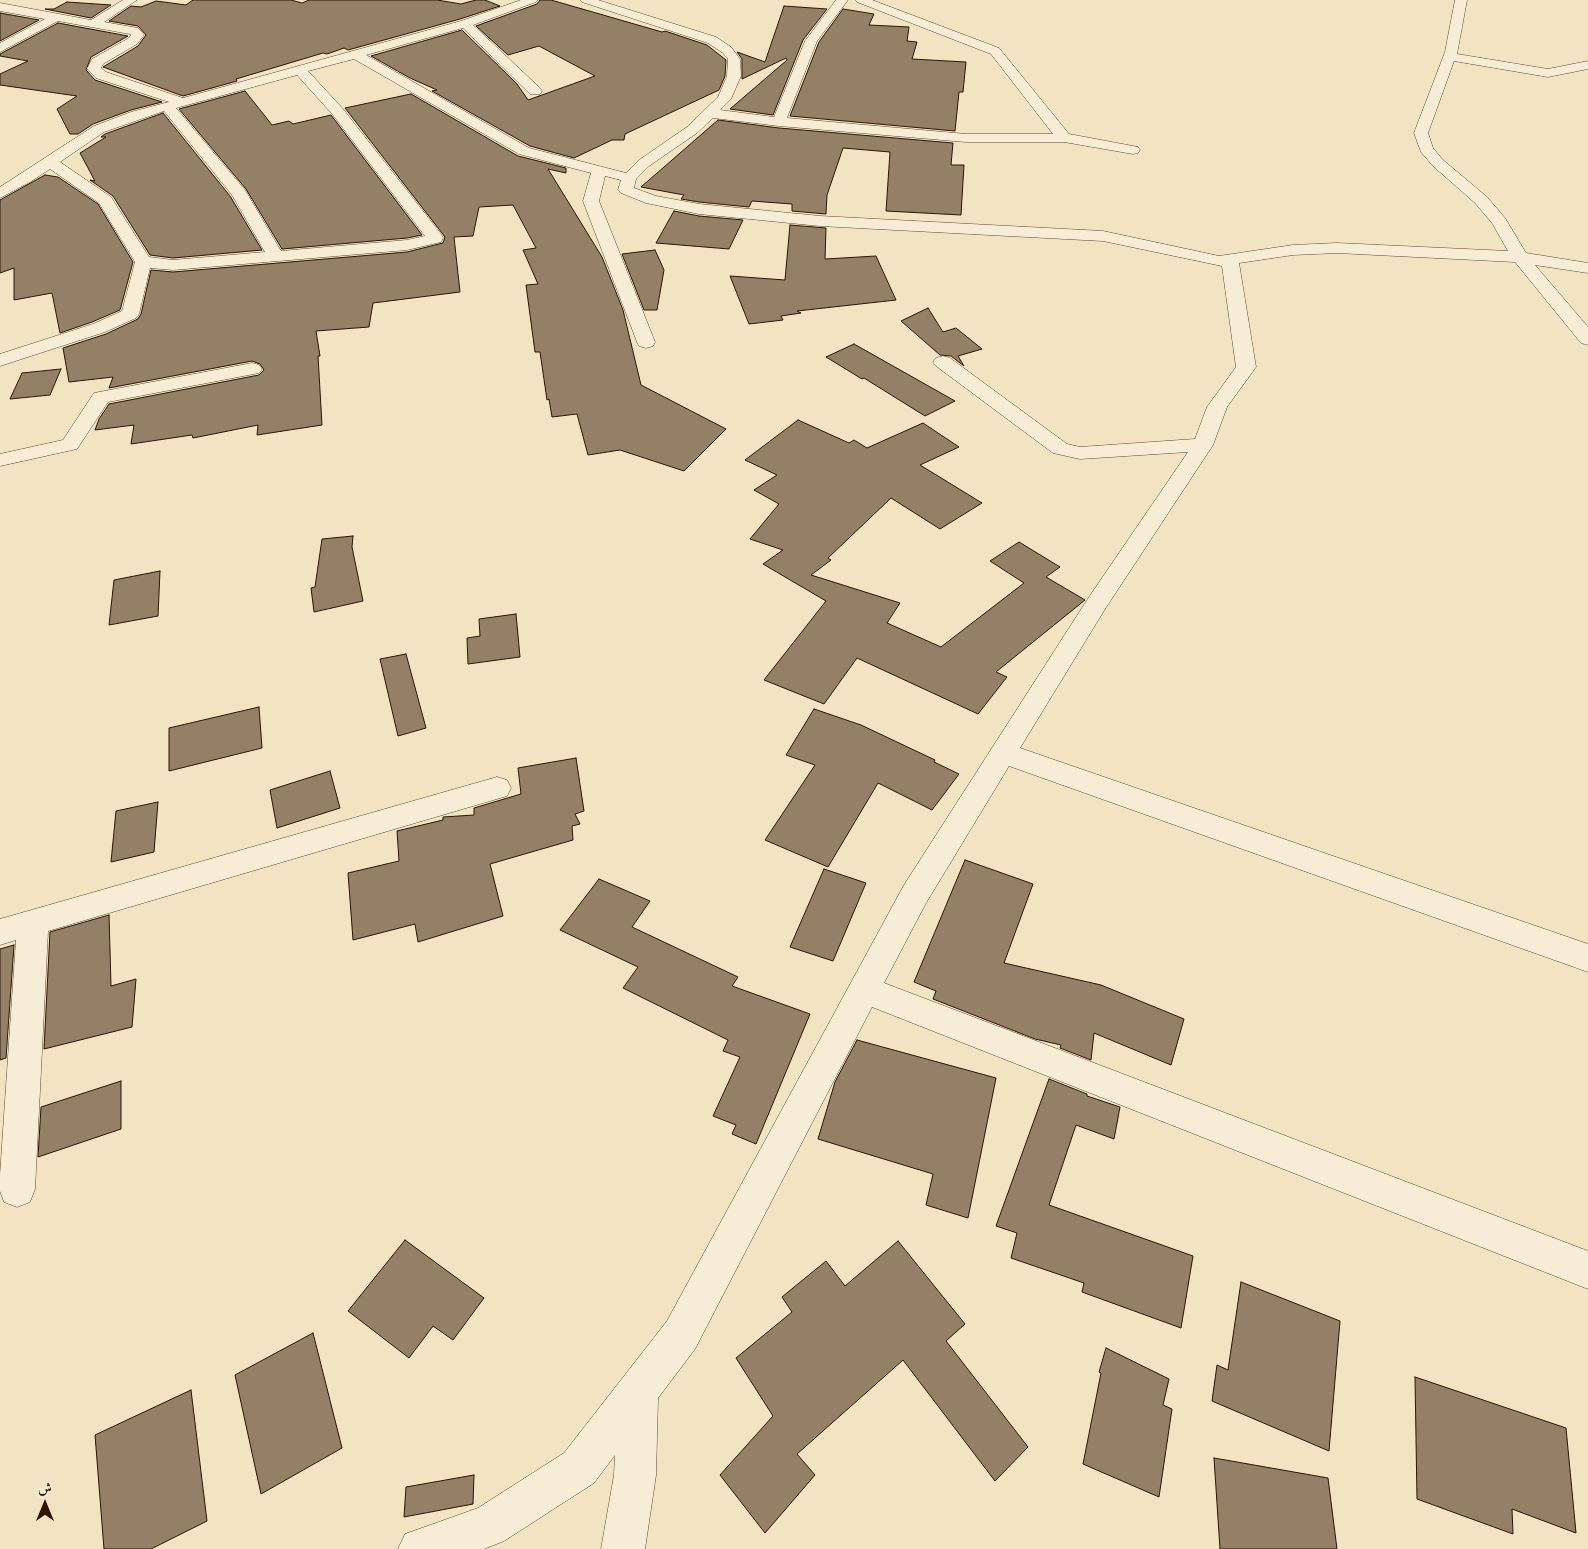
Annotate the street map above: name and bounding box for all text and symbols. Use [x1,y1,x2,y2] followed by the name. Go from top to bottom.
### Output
[20,1479,70,1529] north arrow
[38,1480,52,1497] text: ش

